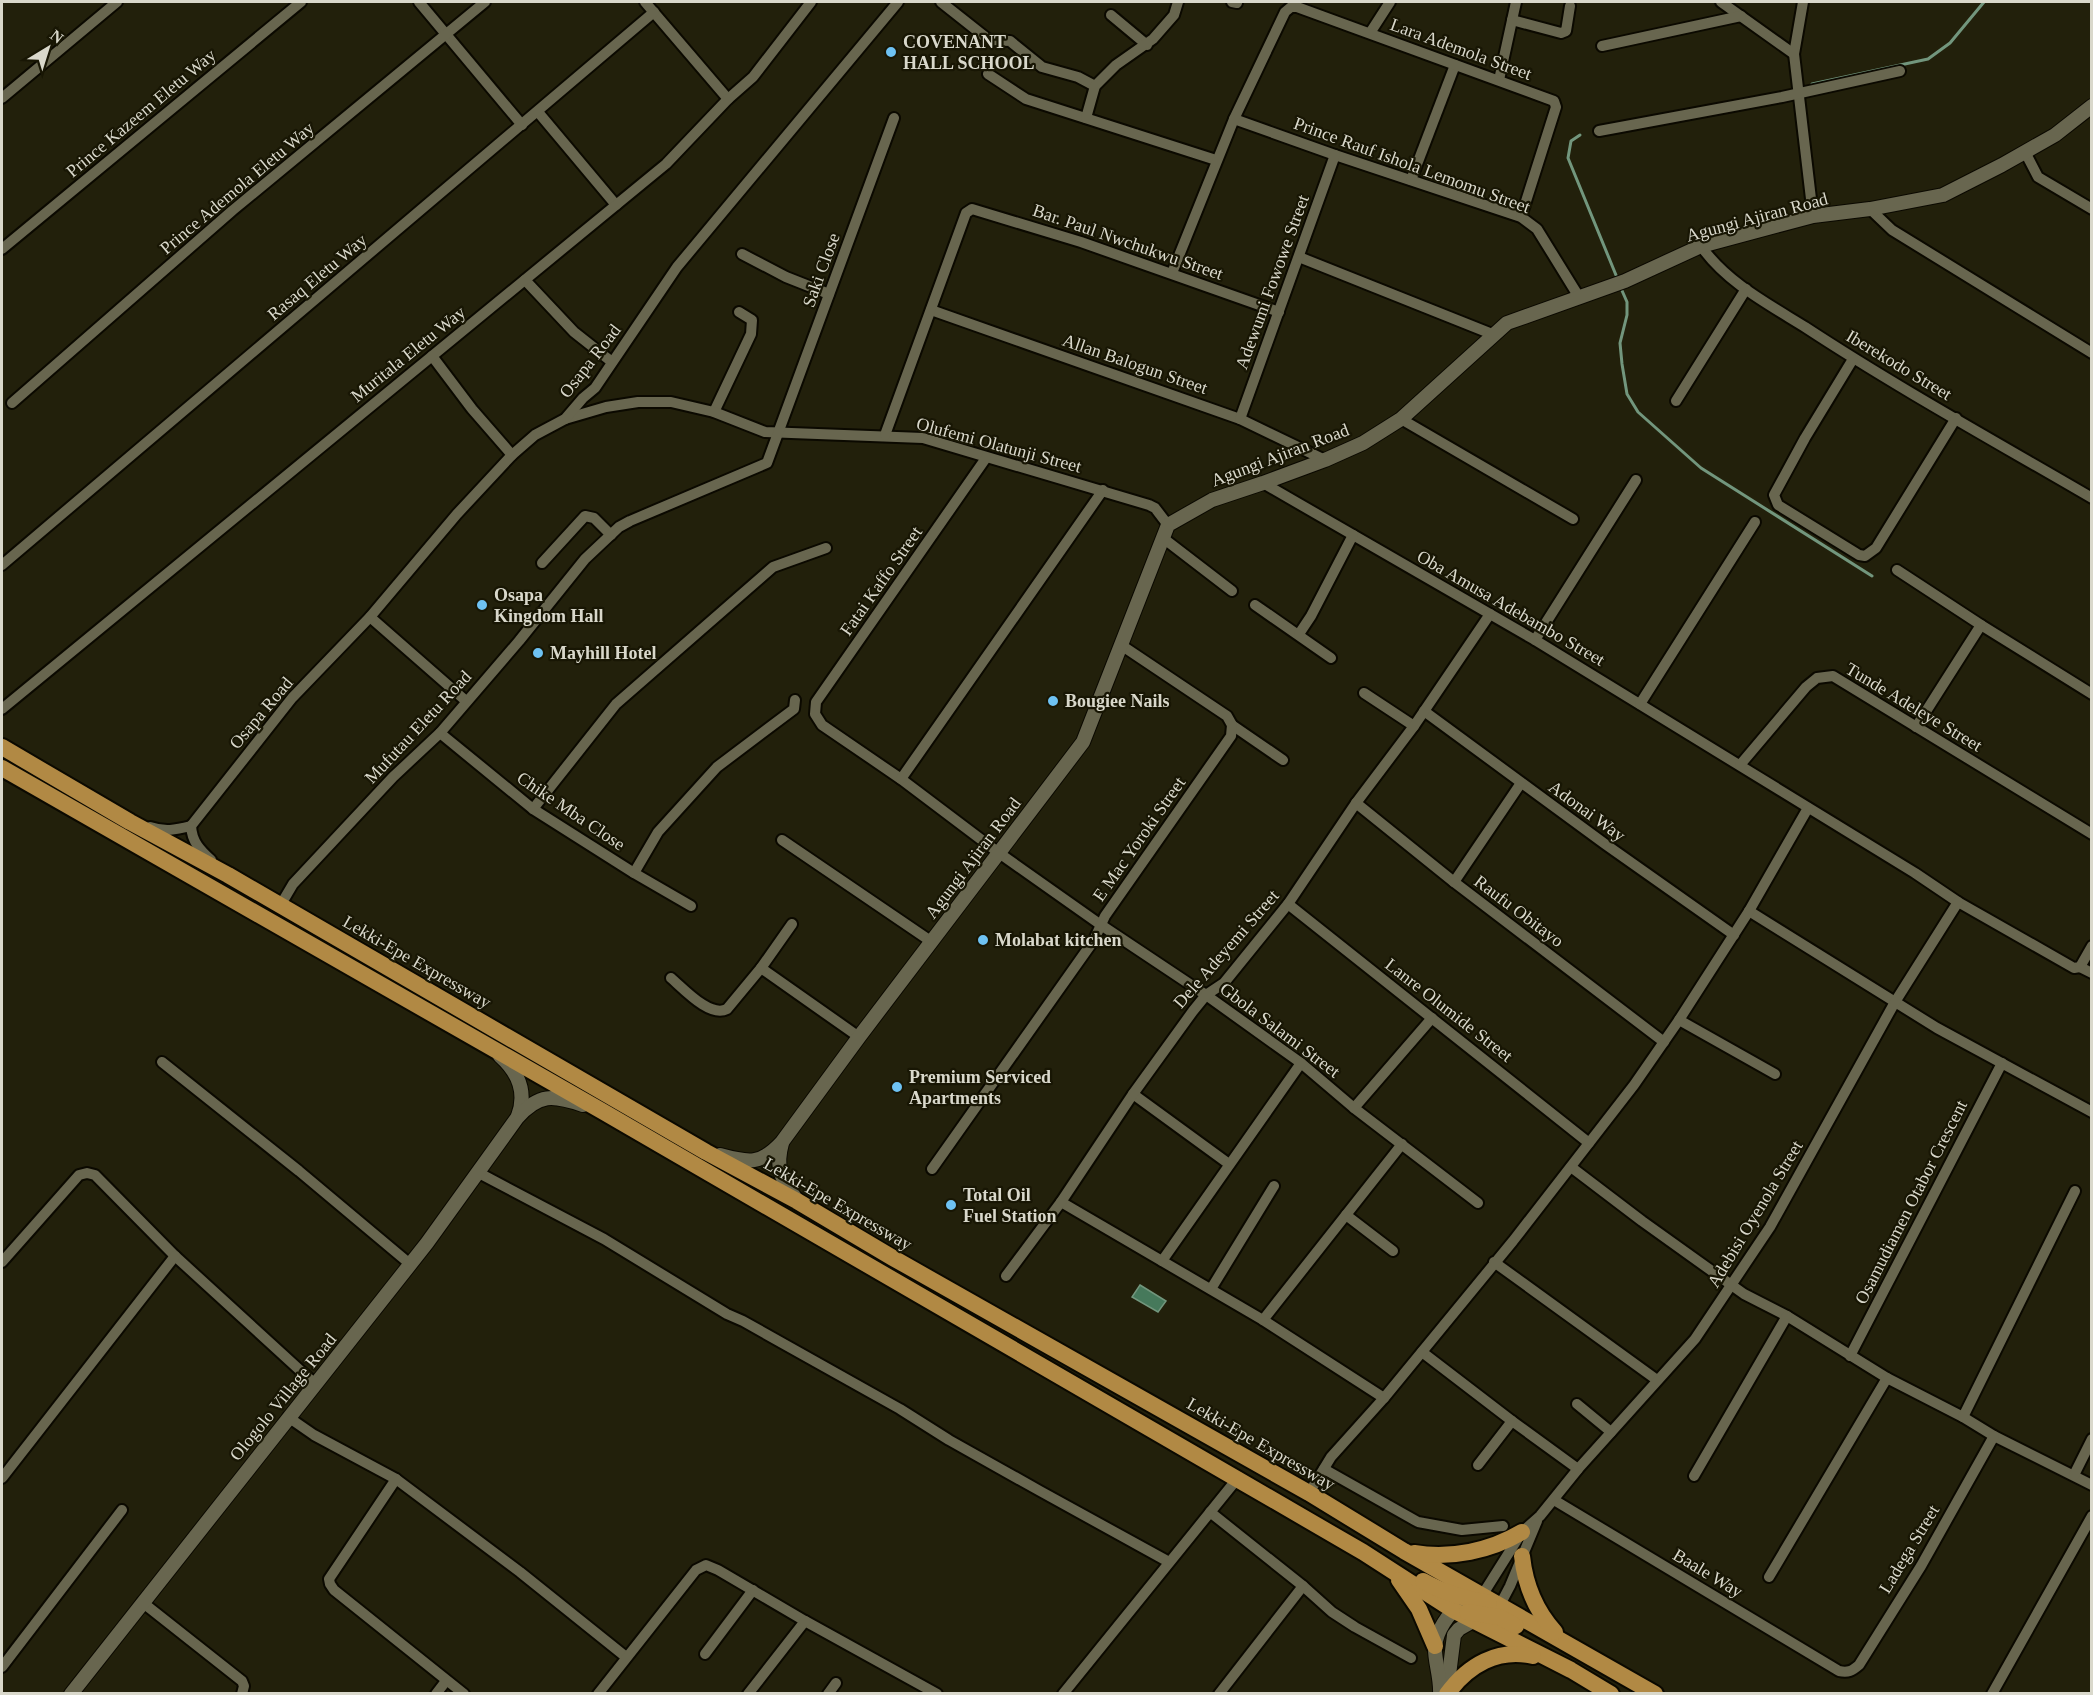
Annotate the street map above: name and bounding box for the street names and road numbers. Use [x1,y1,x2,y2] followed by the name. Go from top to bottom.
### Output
[1388,14,1534,84] street label: Lara Ademola Street
[62,45,220,181] street label: Prince Kazeem Eletu Way
[1291,113,1533,217] street label: Prince Rauf Ishola Lemomu Street
[156,118,318,258] street label: Prince Ademola Eletu Way
[1684,188,1830,246] street label: Agungi Ajiran Road
[1231,192,1313,372] street label: Adewumi Fowowe Street
[1030,200,1226,284] street label: Bar. Paul Nwchukwu Street
[263,230,371,324] street label: Rasaq Eletu Way
[798,230,844,310] street label: Saki Close
[347,302,469,406] street label: Muritala Eletu Way
[555,320,625,402] street label: Osapa Road
[1843,326,1955,404] street label: Iberekodo Street
[1060,330,1210,398] street label: Allan Balogun Street
[914,413,1084,477] street label: Olufemi Olatunji Street
[1208,420,1352,490] street label: Agungi Ajiran Road
[836,523,926,639] street label: Fatai Kaffo Street
[1414,546,1608,670] street label: Oba Amusa Adebambo Street
[1842,658,1986,756] street label: Tunde Adeleye Street
[361,666,475,788] street label: Mufutau Eletu Road
[225,673,297,753] street label: Osapa Road
[513,767,629,855] street label: Chike Mba Close
[1089,773,1189,905] street label: E Mac Yoroki Street
[1545,777,1629,845] street label: Adonai Way
[921,794,1025,922] street label: Agungi Ajiran Road
[1470,871,1568,951] street label: Raufu Obitayo
[1169,886,1283,1012] street label: Dele Adeyemi Street
[339,911,495,1013] street label: Lekki-Epe Expressway
[1381,954,1517,1066] street label: Lanre Olumide Street
[1216,978,1344,1082] street label: Gbola Salami Street
[1851,1097,1971,1307] street label: Osamudiamen Otabor Crescent
[1703,1137,1807,1291] street label: Adebisi Oyenola Street
[760,1153,916,1255] street label: Lekki-Epe Expressway
[226,1329,340,1465] street label: Ologolo Village Road
[1183,1393,1339,1495] street label: Lekki-Epe Expressway
[1875,1501,1943,1597] street label: Ladega Street
[1670,1544,1746,1602] street label: Baale Way

